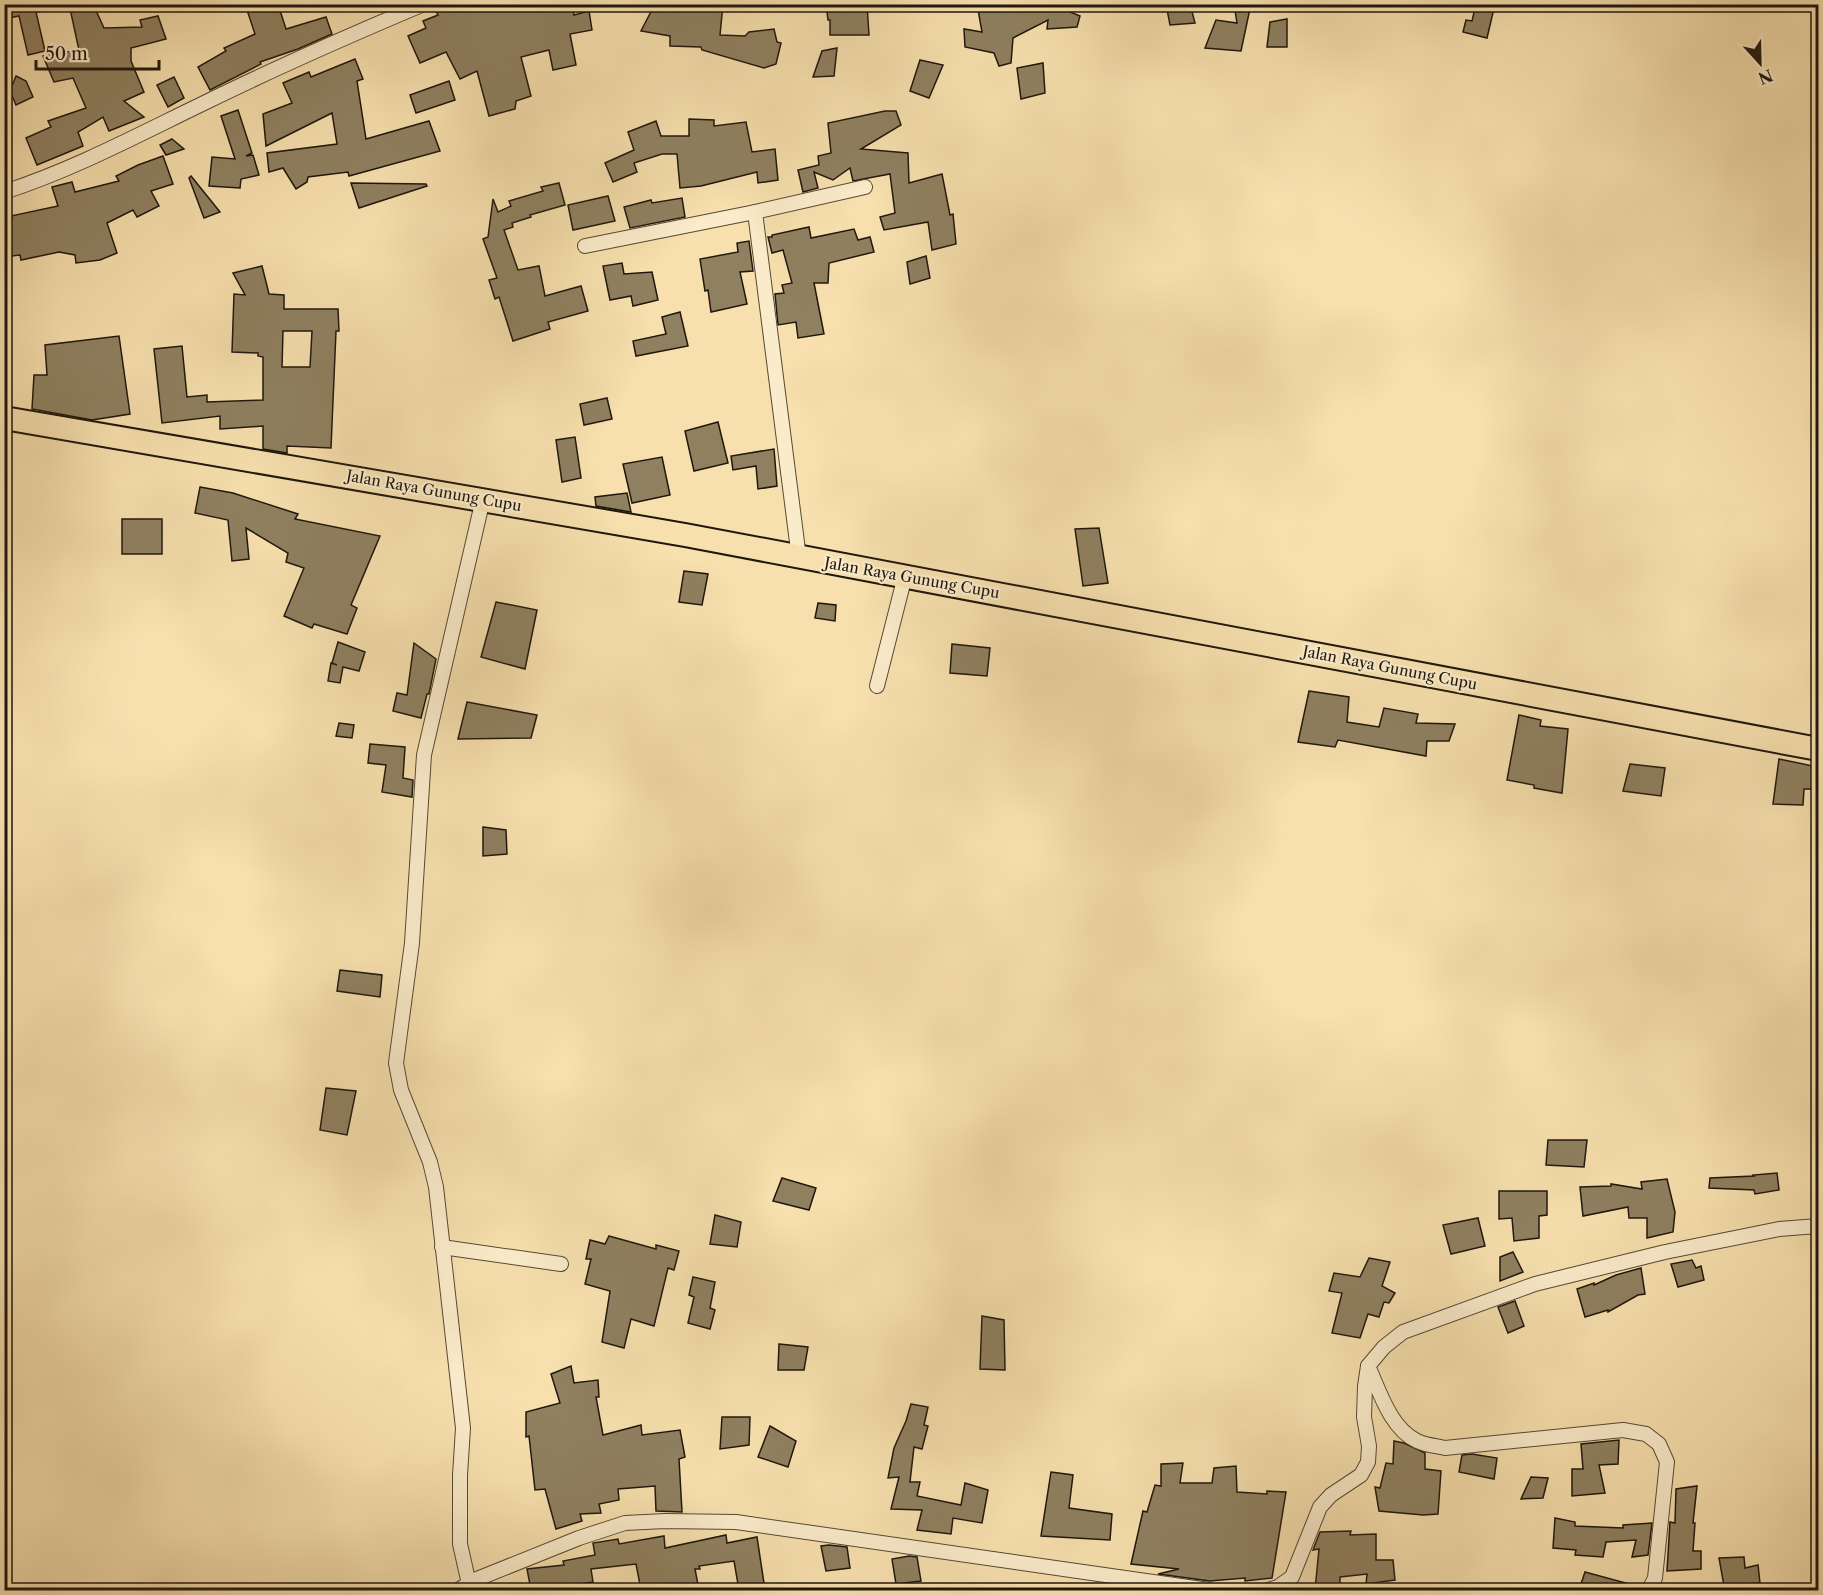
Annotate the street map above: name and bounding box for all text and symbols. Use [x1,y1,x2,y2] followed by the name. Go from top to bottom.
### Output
[36,33,159,71] scale bar
[1730,33,1790,93] north arrow
[45,43,88,65] text: 50 m
[1755,65,1776,89] text: N
[343,465,523,515] street label: Jalan Raya Gunung Cupu
[821,552,1001,602] street label: Jalan Raya Gunung Cupu
[1299,641,1479,694] street label: Jalan Raya Gunung Cupu

